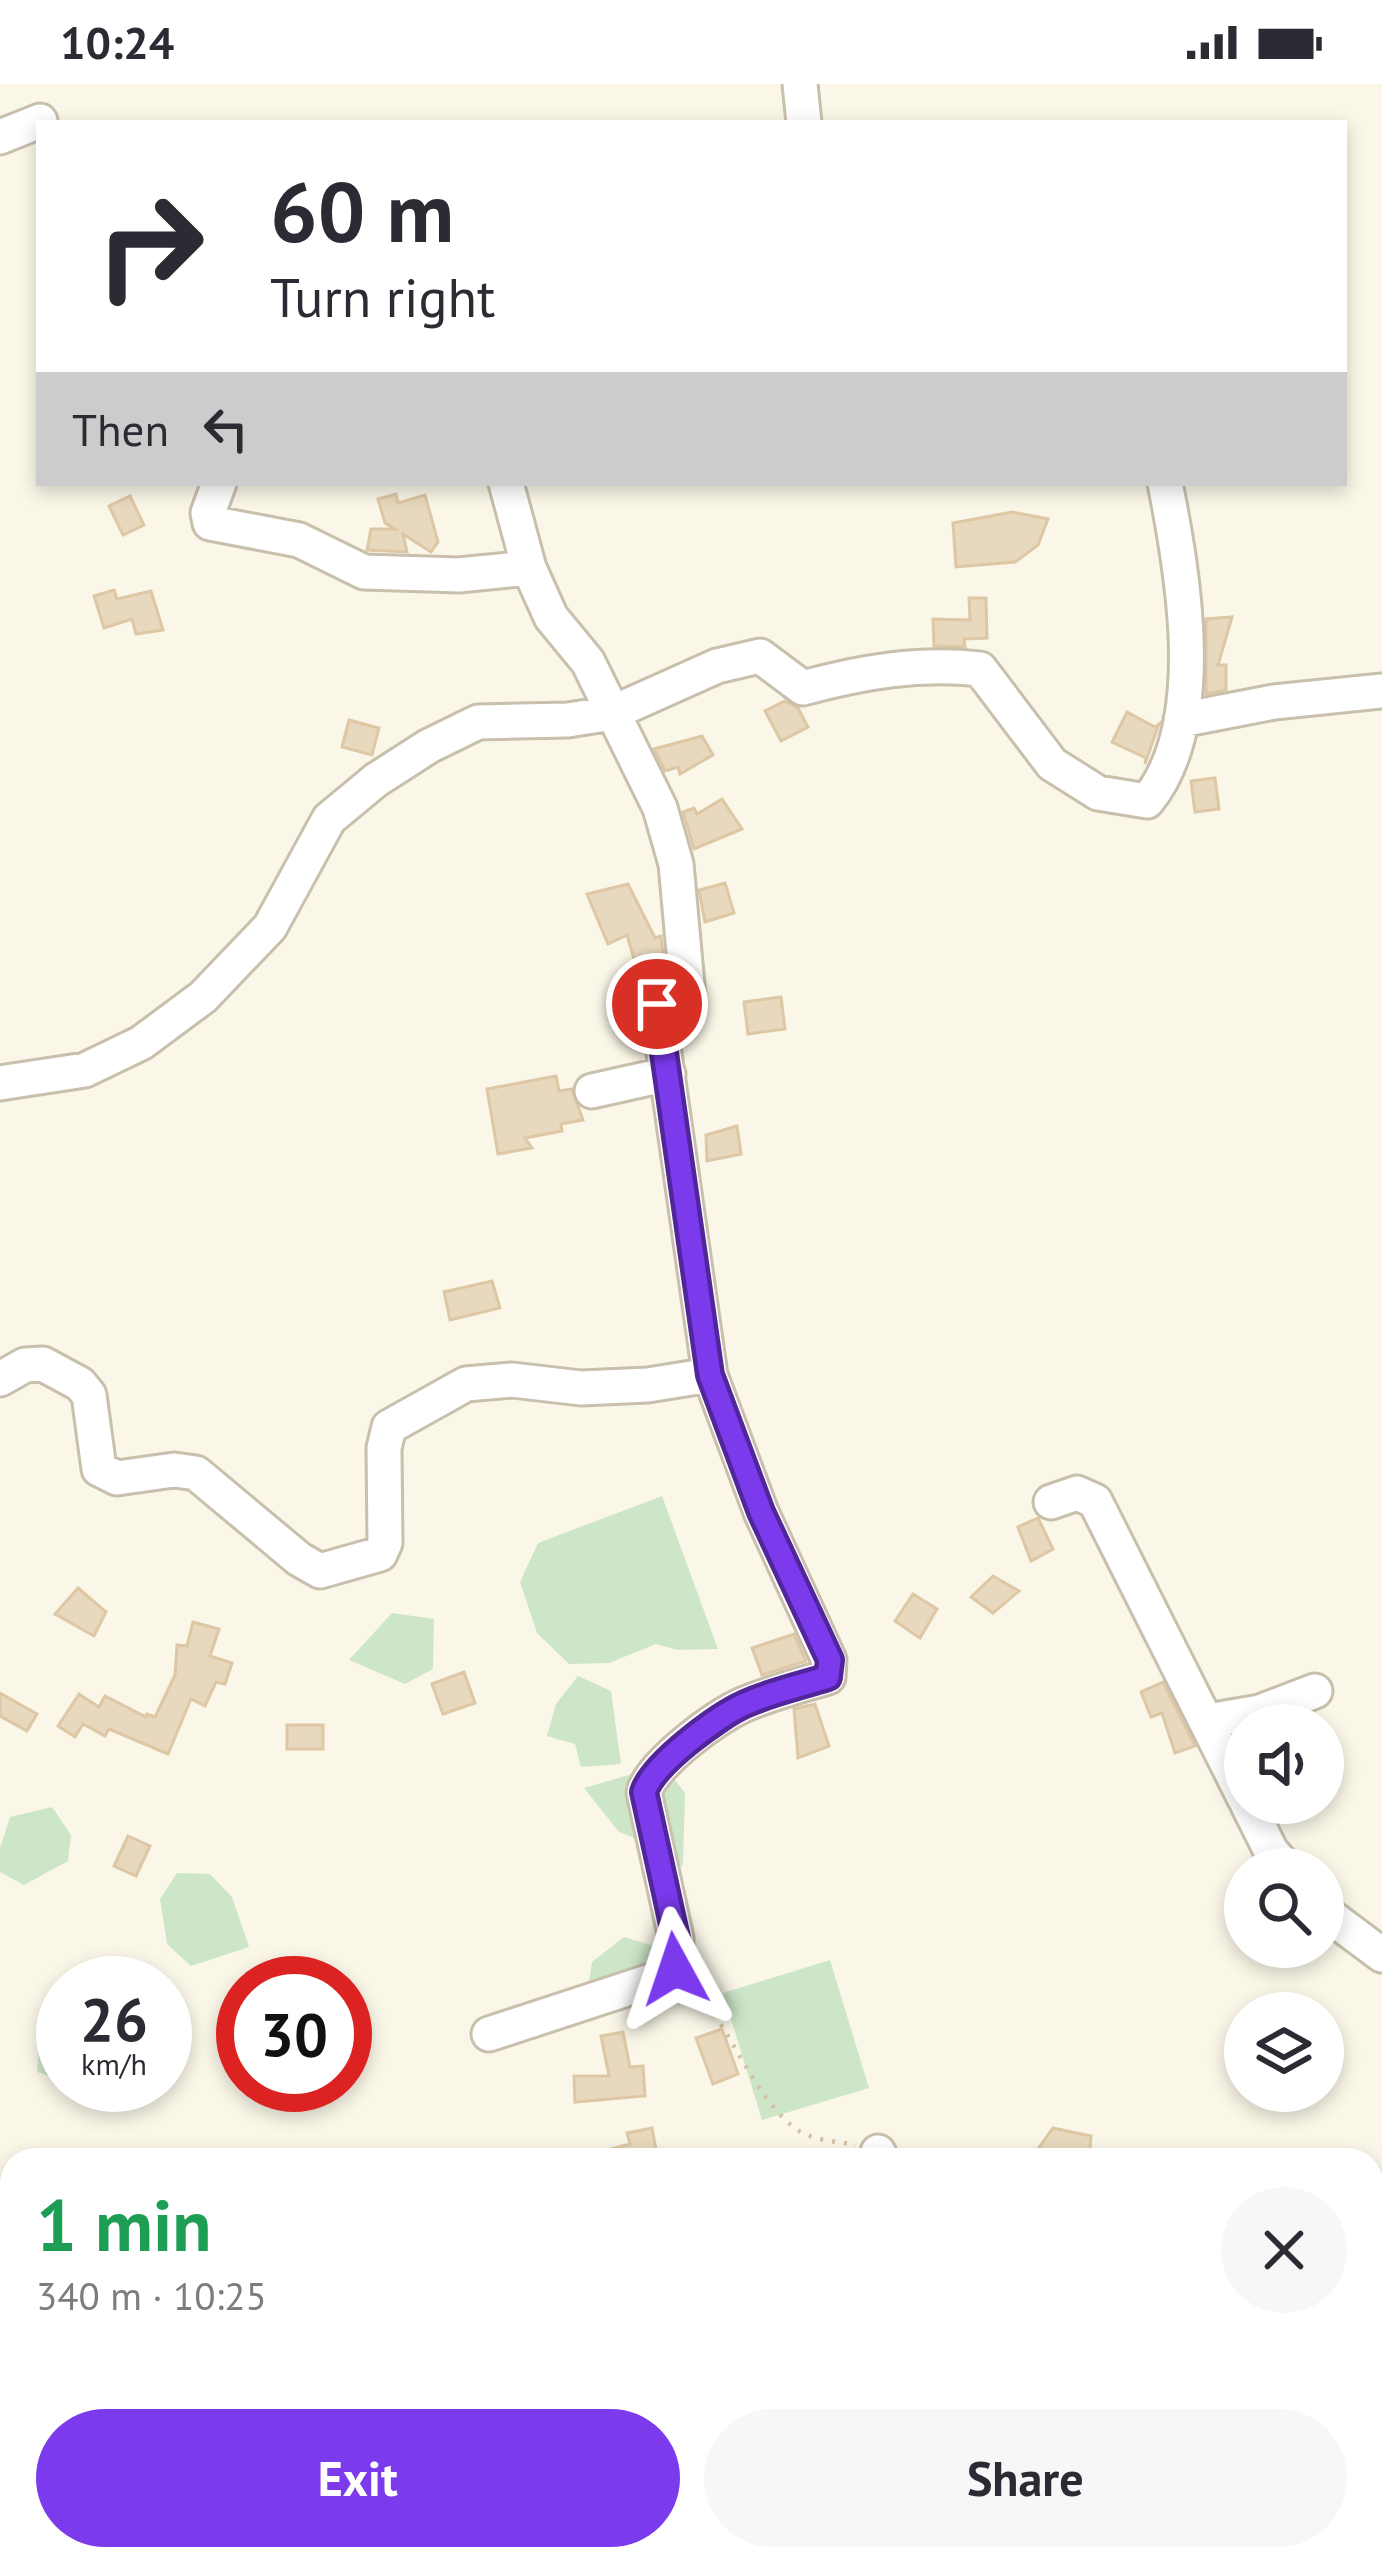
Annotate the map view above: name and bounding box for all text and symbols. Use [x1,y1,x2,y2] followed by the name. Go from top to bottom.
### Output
[60,13,174,71] text: 10:24
[270,156,454,265] text: 60 m
[72,168,228,324] icon: right
[270,262,495,332] text: Turn right
[193,396,259,462] icon: left
[72,400,169,458] text: Then
[606,953,708,1055] pin
[624,971,690,1037] icon: arrive
[1224,1704,1344,2112] map controls
[1224,1704,1344,1824] button: sound
[1224,1848,1344,1968] button: search
[612,1906,738,2032] position arrow
[216,1956,372,2112] speed limit sign: 30
[80,1980,148,2058] text: 26
[1224,1992,1344,2112] button: layers
[81,2044,147,2083] text: km/h
[36,2178,212,2271] text: 1 min
[1221,2187,1347,2313] button: close
[36,2270,267,2321] text: 340 m · 10:25
[36,2409,680,2547] button: Exit
[704,2409,1347,2547] button: Share

